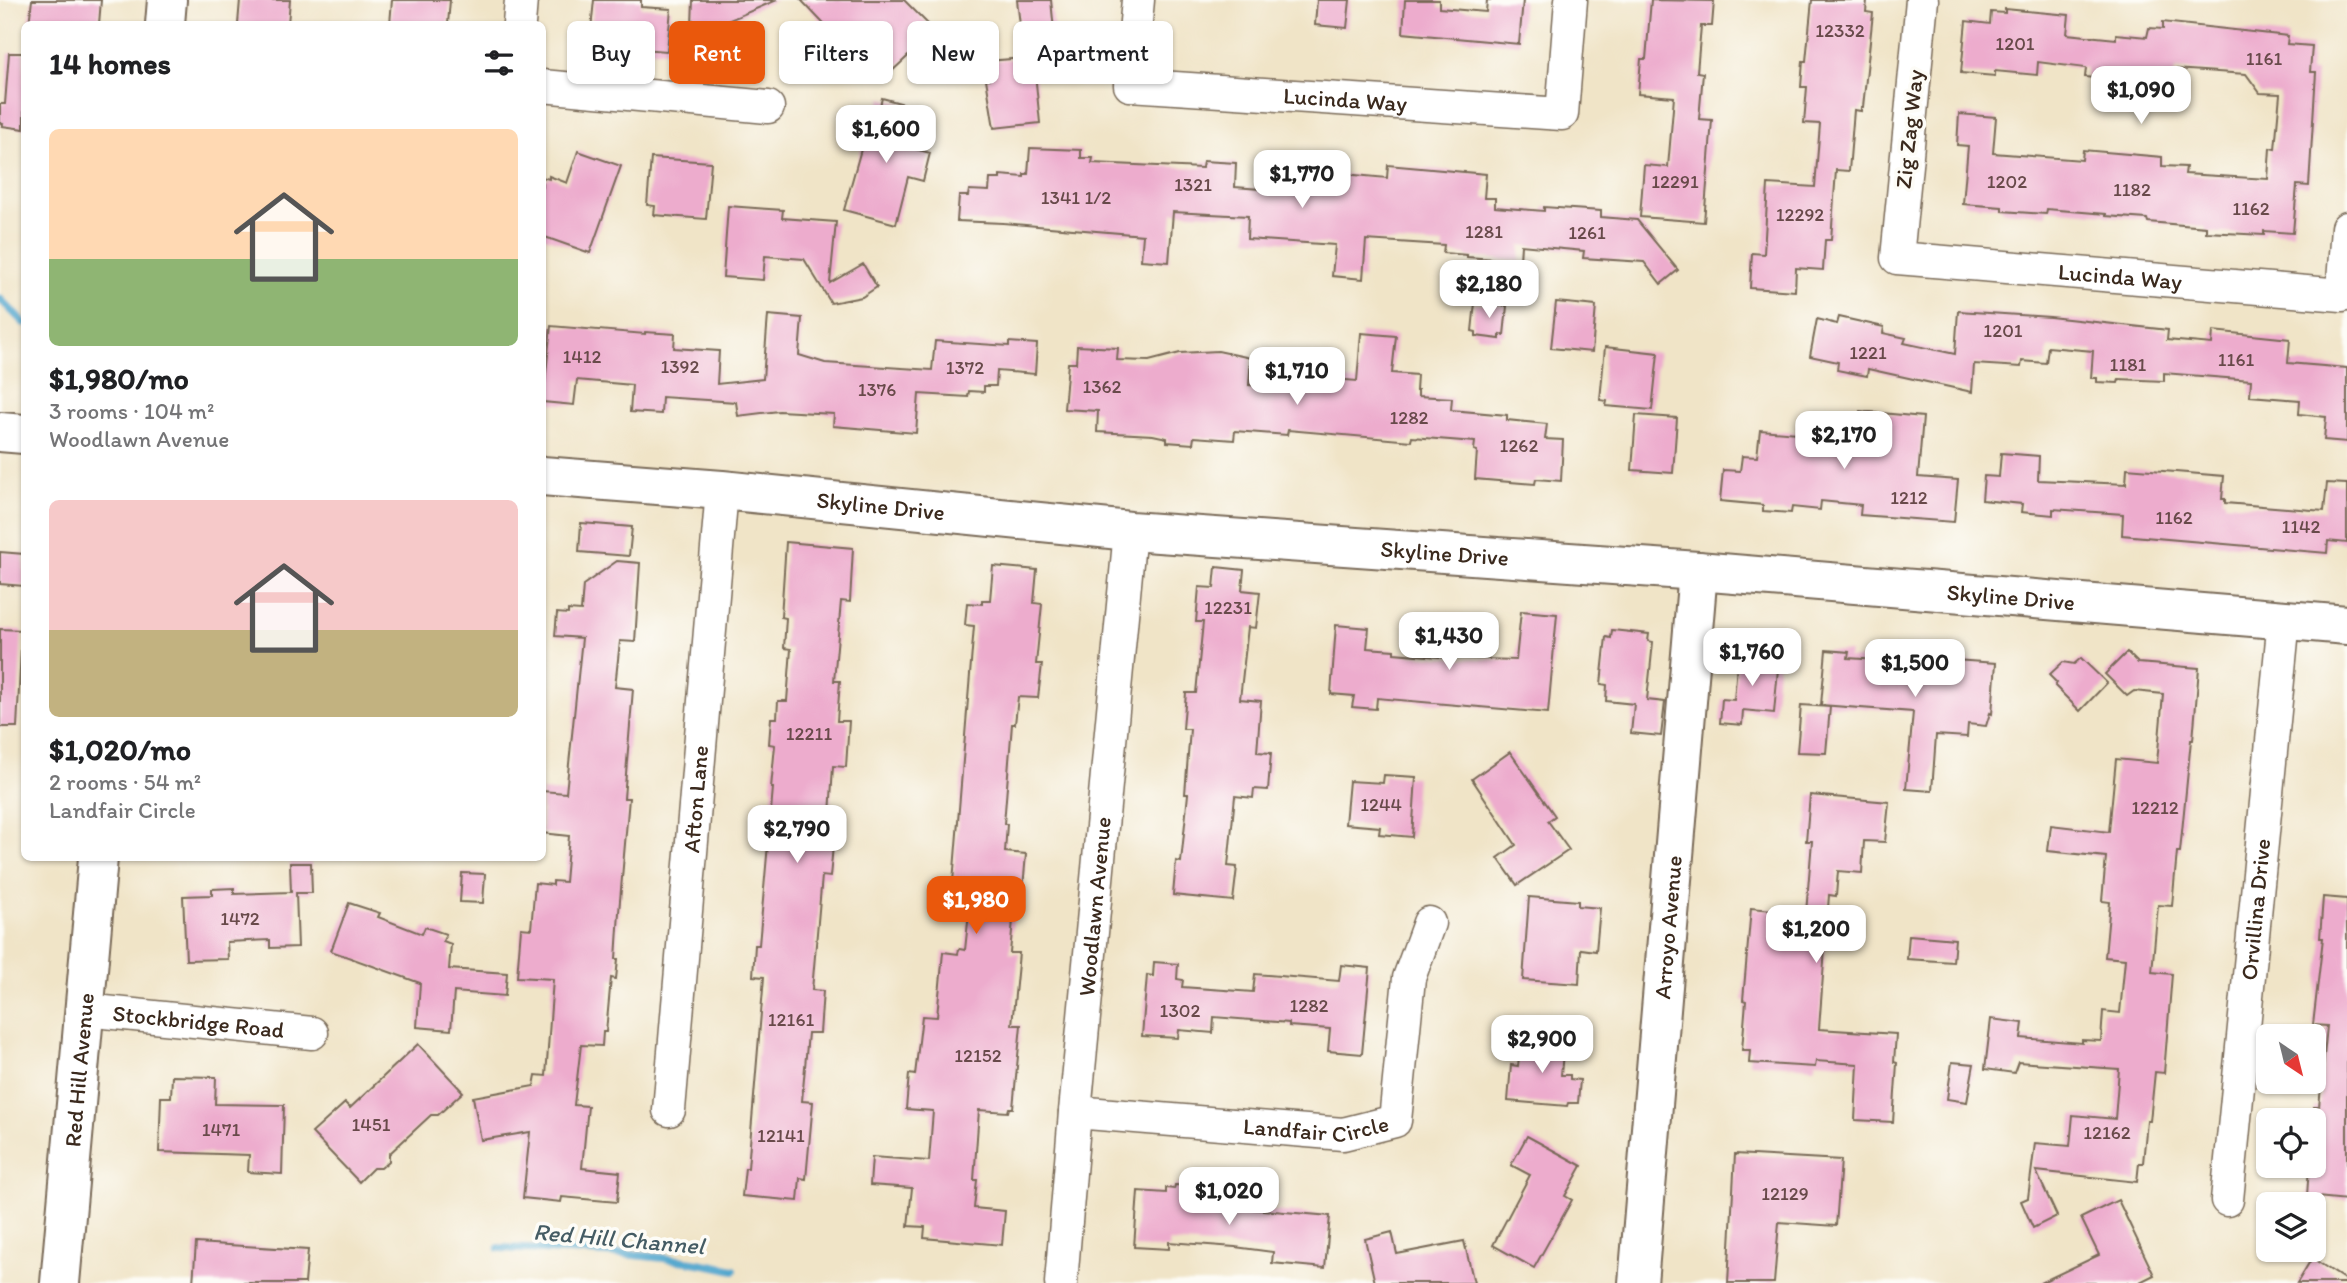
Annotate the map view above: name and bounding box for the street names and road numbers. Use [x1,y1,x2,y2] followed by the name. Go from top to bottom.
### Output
[1889,68,1929,190] street label: Zig Zag Way
[1282,81,1408,118] street label: Lucinda Way
[2057,257,2183,296] street label: Lucinda Way
[815,486,946,526] street label: Skyline Drive
[1380,535,1510,572] street label: Skyline Drive
[1946,578,2076,616] street label: Skyline Drive
[677,744,714,854] street label: Afton Lane
[1072,815,1117,998] street label: Woodlawn Avenue
[2235,837,2276,982] street label: Orvillina Drive
[1648,854,1688,1000] street label: Arroyo Avenue
[58,992,100,1148] street label: Red Hill Avenue
[111,999,285,1044] street label: Stockbridge Road
[1242,1109,1391,1148] street label: Landfair Circle

